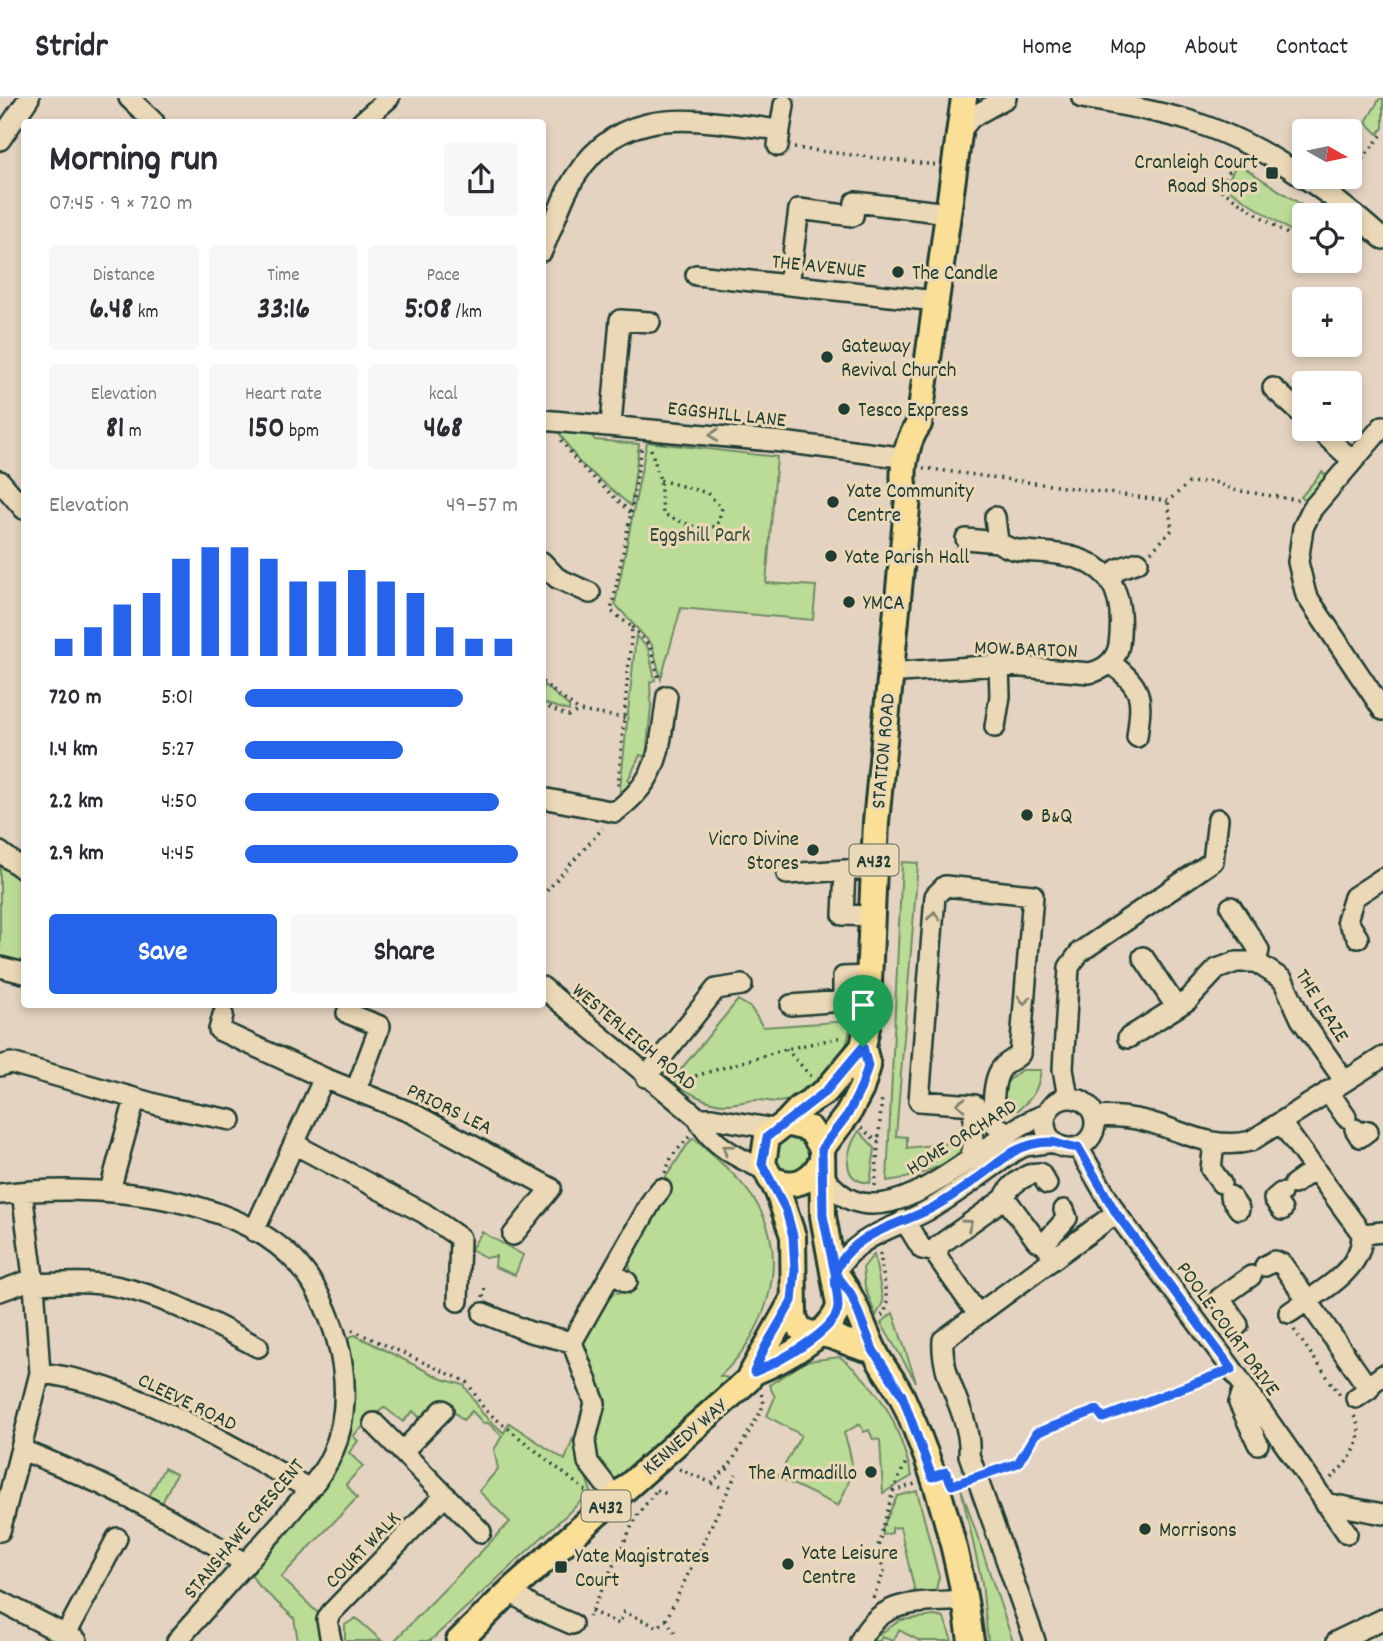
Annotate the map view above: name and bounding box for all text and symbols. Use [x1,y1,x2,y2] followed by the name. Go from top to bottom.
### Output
[35,25,108,72] text: Stridr
[1022,31,1072,65] text: Home
[1110,31,1146,65] text: Map
[1184,31,1238,65] text: About
[1276,31,1348,65] text: Contact
[1292,119,1362,189] north arrow
[1292,119,1362,441] map controls
[49,134,218,189] text: Morning run
[444,142,518,216] button: share
[1134,149,1258,203] place label: Cranleigh Court Road Shops
[1264,165,1280,181] marker: Cranleigh Court Road Shops
[49,188,193,221] text: 07:45 · 9 × 720 m
[1292,203,1362,273] button: locate
[770,248,868,288] street label: THE AVENUE
[912,260,998,290] place label: The Candle
[93,263,155,290] text: Distance
[267,263,300,290] text: Time
[426,263,460,290] text: Pace
[890,264,906,280] marker: The Candle
[1292,287,1362,357] button: +
[89,290,133,333] text: 6.48
[257,290,310,333] text: 33:16
[404,290,451,333] text: 5:08
[133,300,159,327] text: km
[451,300,482,327] text: /km
[841,333,956,387] place label: Gateway Revival Church
[819,349,835,365] marker: Gateway Revival Church
[1292,371,1362,441] button: −
[91,382,157,409] text: Elevation
[245,382,322,409] text: Heart rate
[429,382,458,409] text: kcal
[666,395,788,437] street label: EGGSHILL LANE
[858,397,969,427] place label: Tesco Express
[836,401,852,417] marker: Tesco Express
[106,409,124,452] text: 81
[248,409,285,452] text: 150
[424,409,463,452] text: 468
[124,419,142,446] text: m
[285,419,319,446] text: bpm
[708,428,719,443] one-way arrow
[847,478,974,532] place label: Yate Community Centre
[49,490,129,523] text: Elevation
[446,490,518,523] text: 49–57 m
[825,494,841,510] marker: Yate Community Centre
[650,522,750,552] park label: Eggshill Park
[845,544,969,574] place label: Yate Parish Hall
[823,548,839,564] marker: Yate Parish Hall
[863,590,905,620] place label: YMCA
[841,594,857,610] marker: YMCA
[974,634,1078,668] street label: MOW BARTON
[49,682,101,715] text: 720 m
[161,682,193,715] text: 5:01
[865,692,905,810] street label: STATION ROAD
[49,734,98,767] text: 1.4 km
[161,734,194,767] text: 5:27
[49,786,103,819] text: 2.2 km
[161,786,198,819] text: 4:50
[1041,803,1072,833] place label: B&Q
[1019,807,1035,823] marker: B&Q
[708,826,799,880] place label: Vicro Divine Stores
[49,838,104,871] text: 2.9 km
[161,838,195,871] text: 4:45
[805,842,821,858] marker: Vicro Divine Stores
[850,845,898,876] road number: A432
[926,910,941,921] one-way arrow
[49,914,277,994] button: Save
[291,914,518,994] button: Share
[1286,964,1355,1050] street label: THE LEAZE
[833,975,893,1047] pin
[564,977,702,1100] street label: WESTERLEIGH ROAD
[844,986,882,1024] icon: arrive
[1017,995,1032,1006] one-way arrow
[401,1077,497,1144] street label: PRIORS LEA
[901,1093,1024,1184] street label: HOME ORCHARD
[955,1097,966,1112] one-way arrow
[722,1145,735,1158] one-way arrow
[960,1220,973,1233] one-way arrow
[1167,1256,1286,1404] street label: POOLE COURT DRIVE
[132,1367,242,1441] street label: CLEEVE ROAD
[637,1392,736,1484] street label: KENNEDY WAY
[177,1453,314,1607] street label: STANSHAWE CRESCENT
[748,1460,857,1490] place label: The Armadillo
[863,1464,879,1480] marker: The Armadillo
[582,1490,630,1522] road number: A432
[319,1505,409,1597] street label: COURT WALK
[1159,1517,1237,1547] place label: Morrisons
[1137,1521,1153,1537] marker: Morrisons
[802,1540,898,1594] place label: Yate Leisure Centre
[575,1543,710,1597] place label: Yate Magistrates Court
[780,1556,796,1572] marker: Yate Leisure Centre
[553,1559,569,1575] marker: Yate Magistrates Court

